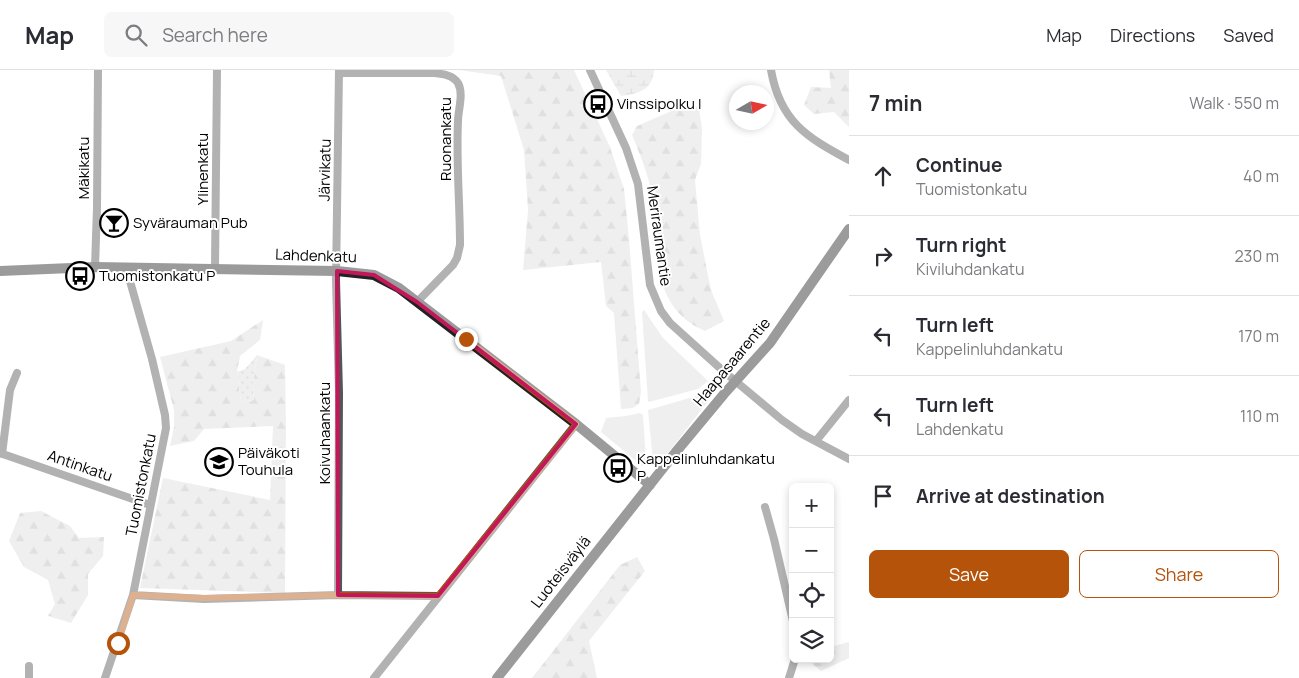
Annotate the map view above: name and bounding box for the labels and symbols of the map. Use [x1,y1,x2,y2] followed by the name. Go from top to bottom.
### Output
[729,85,774,130] north arrow
[583,89,613,119] bus stop icon: Vinssipolku I
[617,93,702,114] place label: Vinssipolku I
[435,97,456,181] street label: Ruonankatu
[192,133,213,205] street label: Ylinenkatu
[73,137,94,199] street label: Mäkikatu
[313,139,336,201] street label: Järvikatu
[642,185,677,288] street label: Meriraumantie
[99,208,129,238] bar icon: Syvärauman Pub
[133,212,248,233] place label: Syvärauman Pub
[275,244,357,267] street label: Lahdenkatu
[65,261,95,291] bus stop icon: Tuomistonkatu P
[99,265,215,286] place label: Tuomistonkatu P
[688,313,775,410] street label: Haapasaarentie
[455,328,478,351] route end
[314,382,335,484] street label: Koivuhaankatu
[120,432,161,538] street label: Tuomistonkatu
[238,442,300,480] place label: Päiväkoti Touhula
[45,445,116,486] street label: Antinkatu
[204,447,234,477] school or university icon: Päiväkoti Touhula
[637,448,775,486] place label: Kappelinluhdankatu P
[603,453,633,483] bus stop icon: Kappelinluhdankatu P
[526,531,595,612] street label: Luoteisväylä
[107,632,130,655] route start

